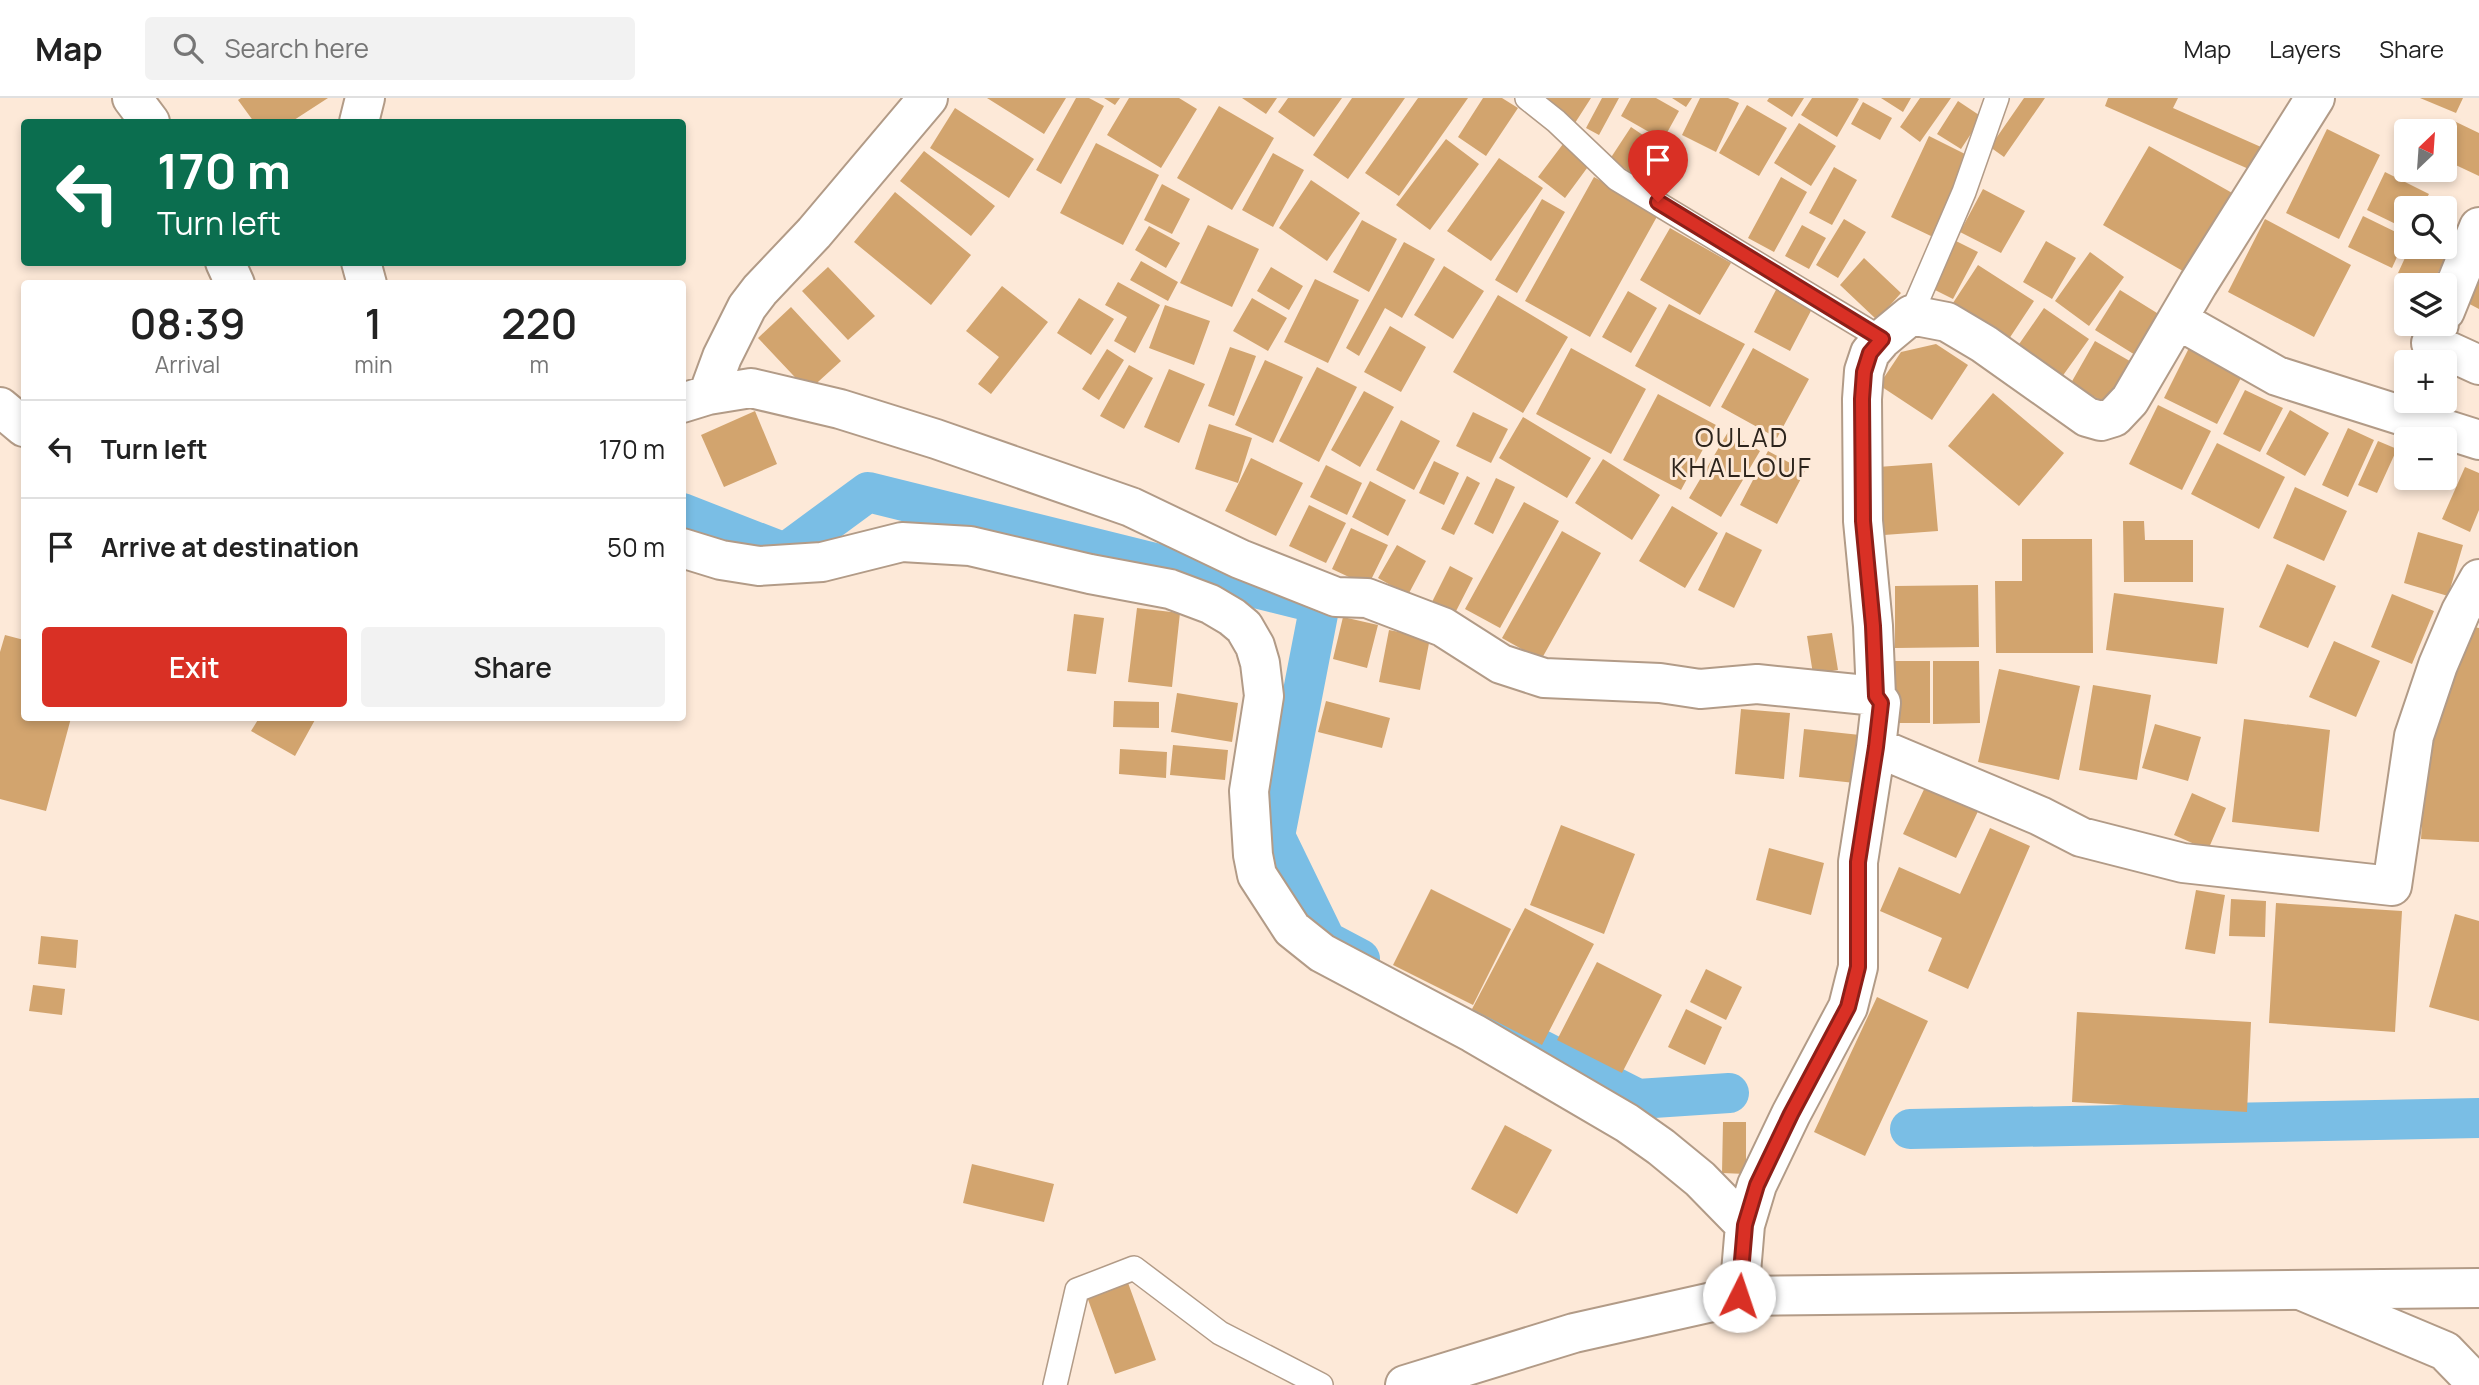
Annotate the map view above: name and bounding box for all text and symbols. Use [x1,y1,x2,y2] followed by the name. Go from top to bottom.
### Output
[145,17,635,80] search box
[35,26,103,71] text: Map
[169,29,207,67] icon: search
[225,30,369,66] text: Search here
[2184,32,2231,65] text: Map
[2269,32,2341,65] text: Layers
[2379,32,2444,65] text: Share
[2394,119,2457,182] north arrow
[2394,119,2457,490] map controls
[1628,130,1688,202] pin
[157,137,291,204] text: 170 m
[1639,141,1677,179] icon: arrive
[42,147,133,238] icon: left
[2394,196,2457,259] button: search
[157,201,281,245] text: Turn left
[2394,273,2457,336] button: layers
[130,294,246,352] text: 08:39
[365,294,382,352] text: 1
[501,294,577,352] text: 220
[155,348,220,380] text: Arrival
[354,348,393,380] text: min
[530,348,549,380] text: m
[2394,350,2457,413] button: +
[1671,419,1813,485] district label: OULAD KHALLOUF
[2394,427,2457,490] button: −
[42,430,80,468] icon: left
[101,431,208,467] text: Turn left
[599,431,665,467] text: 170 m
[42,528,80,566] icon: arrive
[101,529,359,565] text: Arrive at destination
[607,529,665,565] text: 50 m
[42,627,347,707] button: Exit
[361,627,665,707] button: Share
[1702,1259,1776,1333] position arrow

